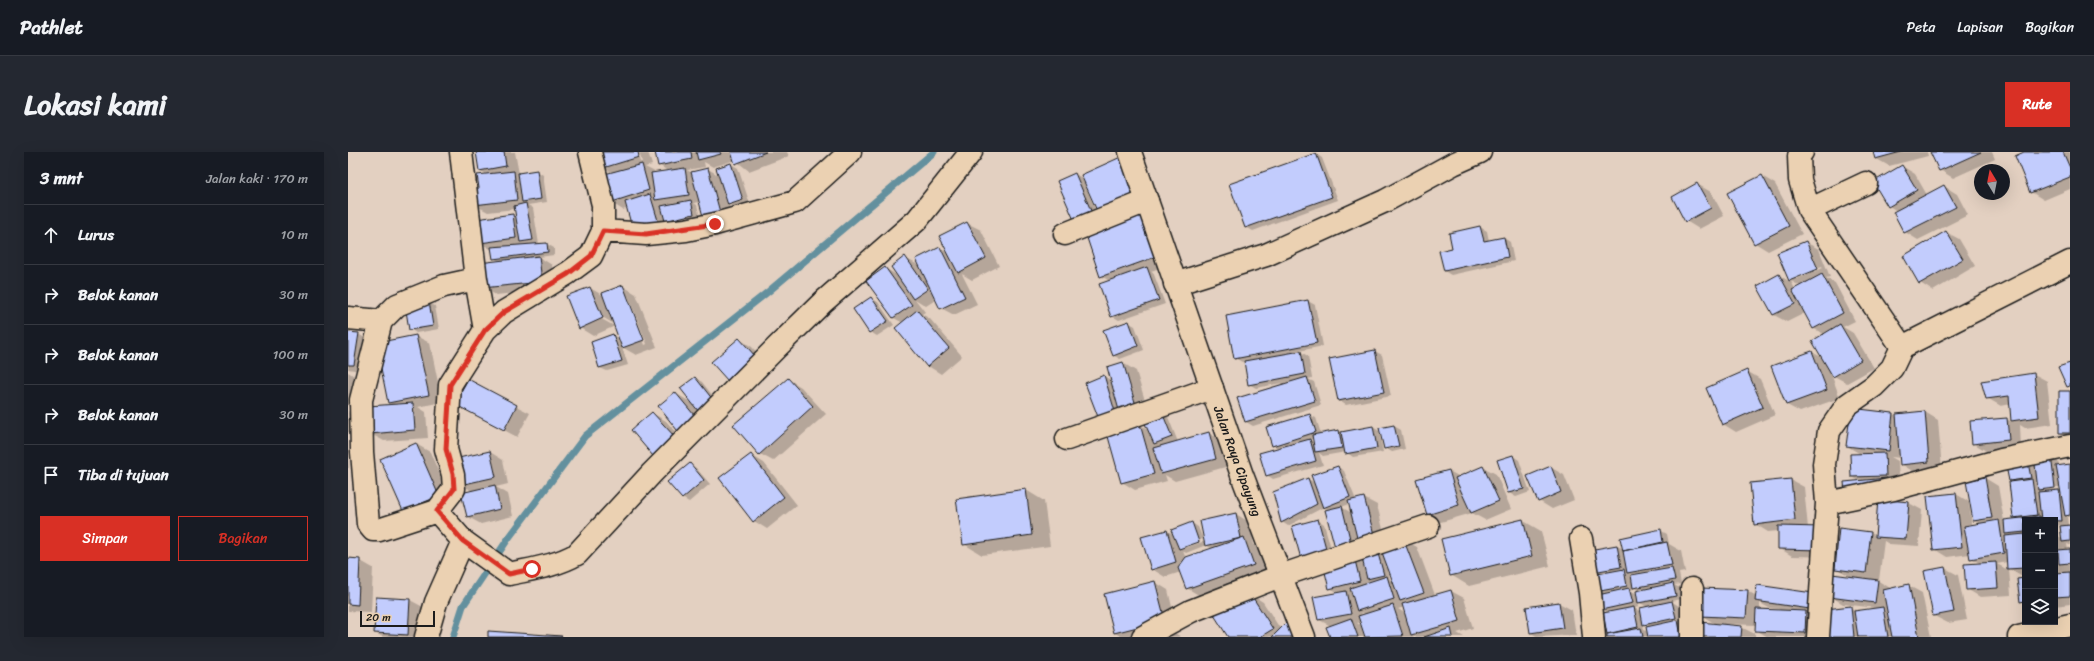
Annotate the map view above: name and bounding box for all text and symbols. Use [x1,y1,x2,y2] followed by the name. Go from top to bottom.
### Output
[20,11,83,44] text: Pathlet
[1906,15,1935,40] text: Peta
[1957,15,2003,40] text: Lapisan
[2025,15,2074,40] text: Bagikan
[24,80,166,129] text: Lokasi kami
[2005,82,2070,127] button: Rute
[40,163,83,193] text: 3 mnt
[1974,164,2010,200] north arrow
[206,167,308,190] text: Jalan kaki · 170 m
[706,215,724,233] route end
[78,222,114,248] text: Lurus
[281,223,308,246] text: 10 m
[40,224,62,246] icon: ahead
[78,282,158,308] text: Belok kanan
[279,283,308,306] text: 30 m
[40,284,62,306] icon: right
[78,342,158,368] text: Belok kanan
[273,343,308,366] text: 100 m
[40,344,62,366] icon: right
[78,402,158,428] text: Belok kanan
[1206,402,1268,520] street label: Jalan Raya Cipayung
[279,403,308,426] text: 30 m
[40,404,62,426] icon: right
[78,462,169,488] text: Tiba di tujuan
[40,464,62,486] icon: arrive
[40,516,170,561] button: Simpan
[178,516,308,561] button: Bagikan
[2022,517,2058,625] map controls
[2022,517,2058,553] button: +
[2022,553,2058,589] button: −
[523,560,541,578] route start
[2022,589,2058,625] button: layers
[366,608,391,627] text: 20 m
[360,609,435,628] scale bar

